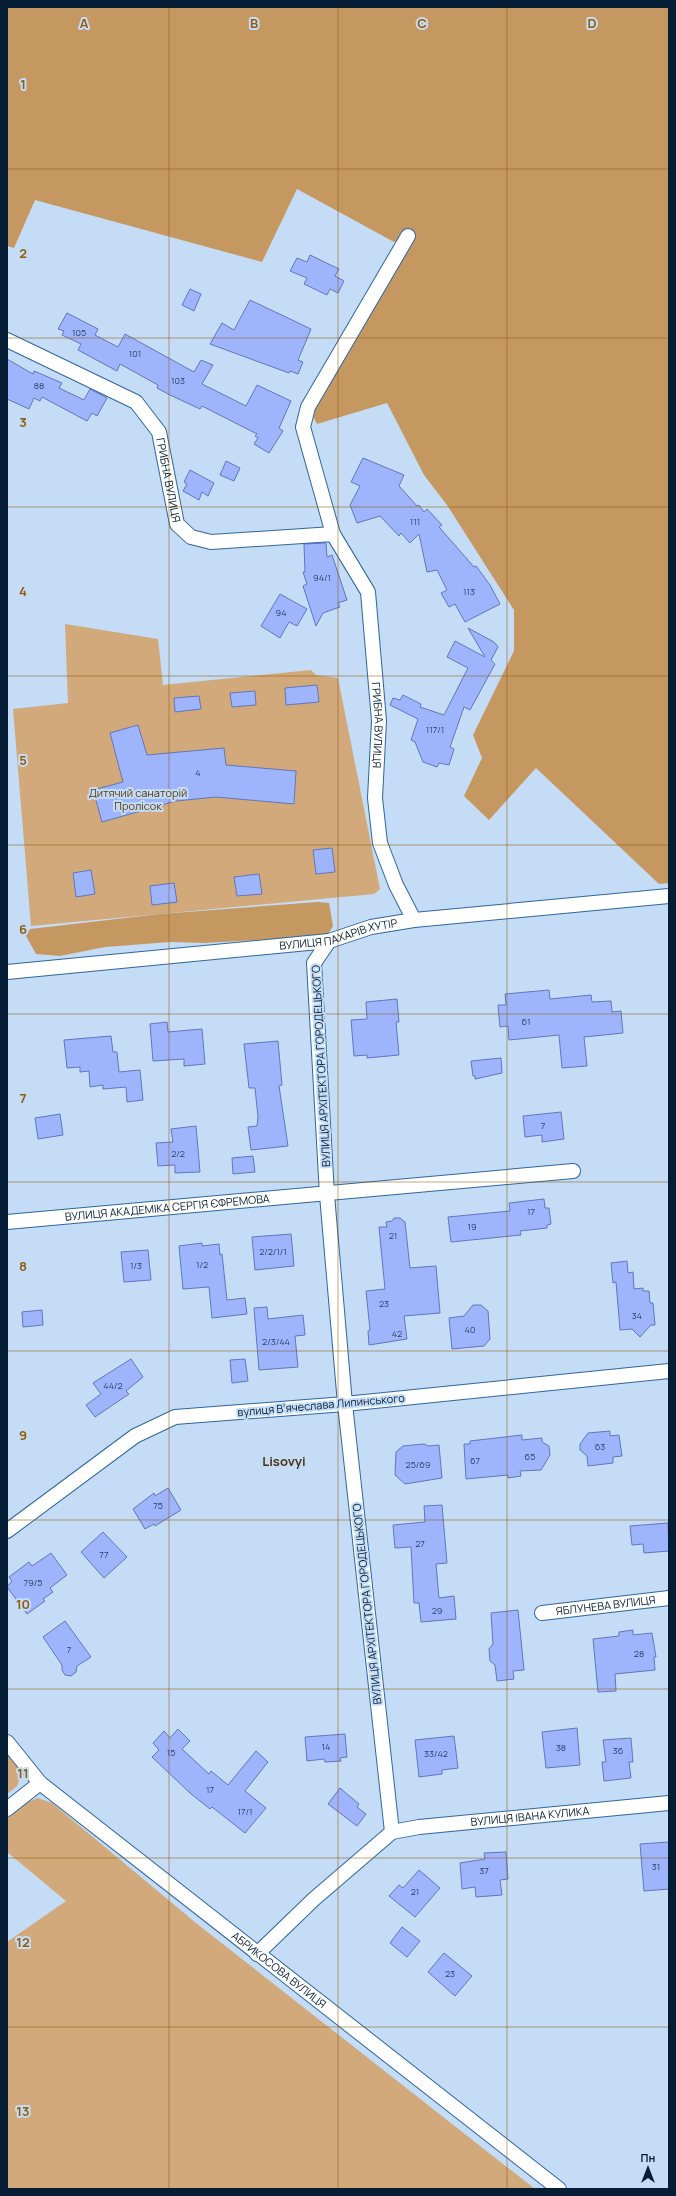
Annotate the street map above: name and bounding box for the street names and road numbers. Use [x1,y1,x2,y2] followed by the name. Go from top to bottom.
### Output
[153,436,185,524] street label: ГРИБНА ВУЛИЦЯ
[369,682,387,769] street label: ГРИБНА ВУЛИЦЯ
[279,915,399,953] street label: ВУЛИЦЯ ПАХАРІВ ХУТІР
[308,965,333,1167] street label: ВУЛИЦЯ АРХІТЕКТОРА ГОРОДЕЦЬКОГО
[64,1190,270,1224] street label: ВУЛИЦЯ АКАДЕМІКА СЕРГІЯ ЄФРЕМОВА
[237,1390,406,1419] street label: вулиця Вʼячеслава Липинського
[348,1503,385,1705] street label: ВУЛИЦЯ АРХІТЕКТОРА ГОРОДЕЦЬКОГО
[555,1592,656,1618] street label: ЯБЛУНЕВА ВУЛИЦЯ
[470,1803,590,1829] street label: ВУЛИЦЯ ІВАНА КУЛИКА
[229,1928,330,2011] street label: АБРИКОСОВА ВУЛИЦЯ

